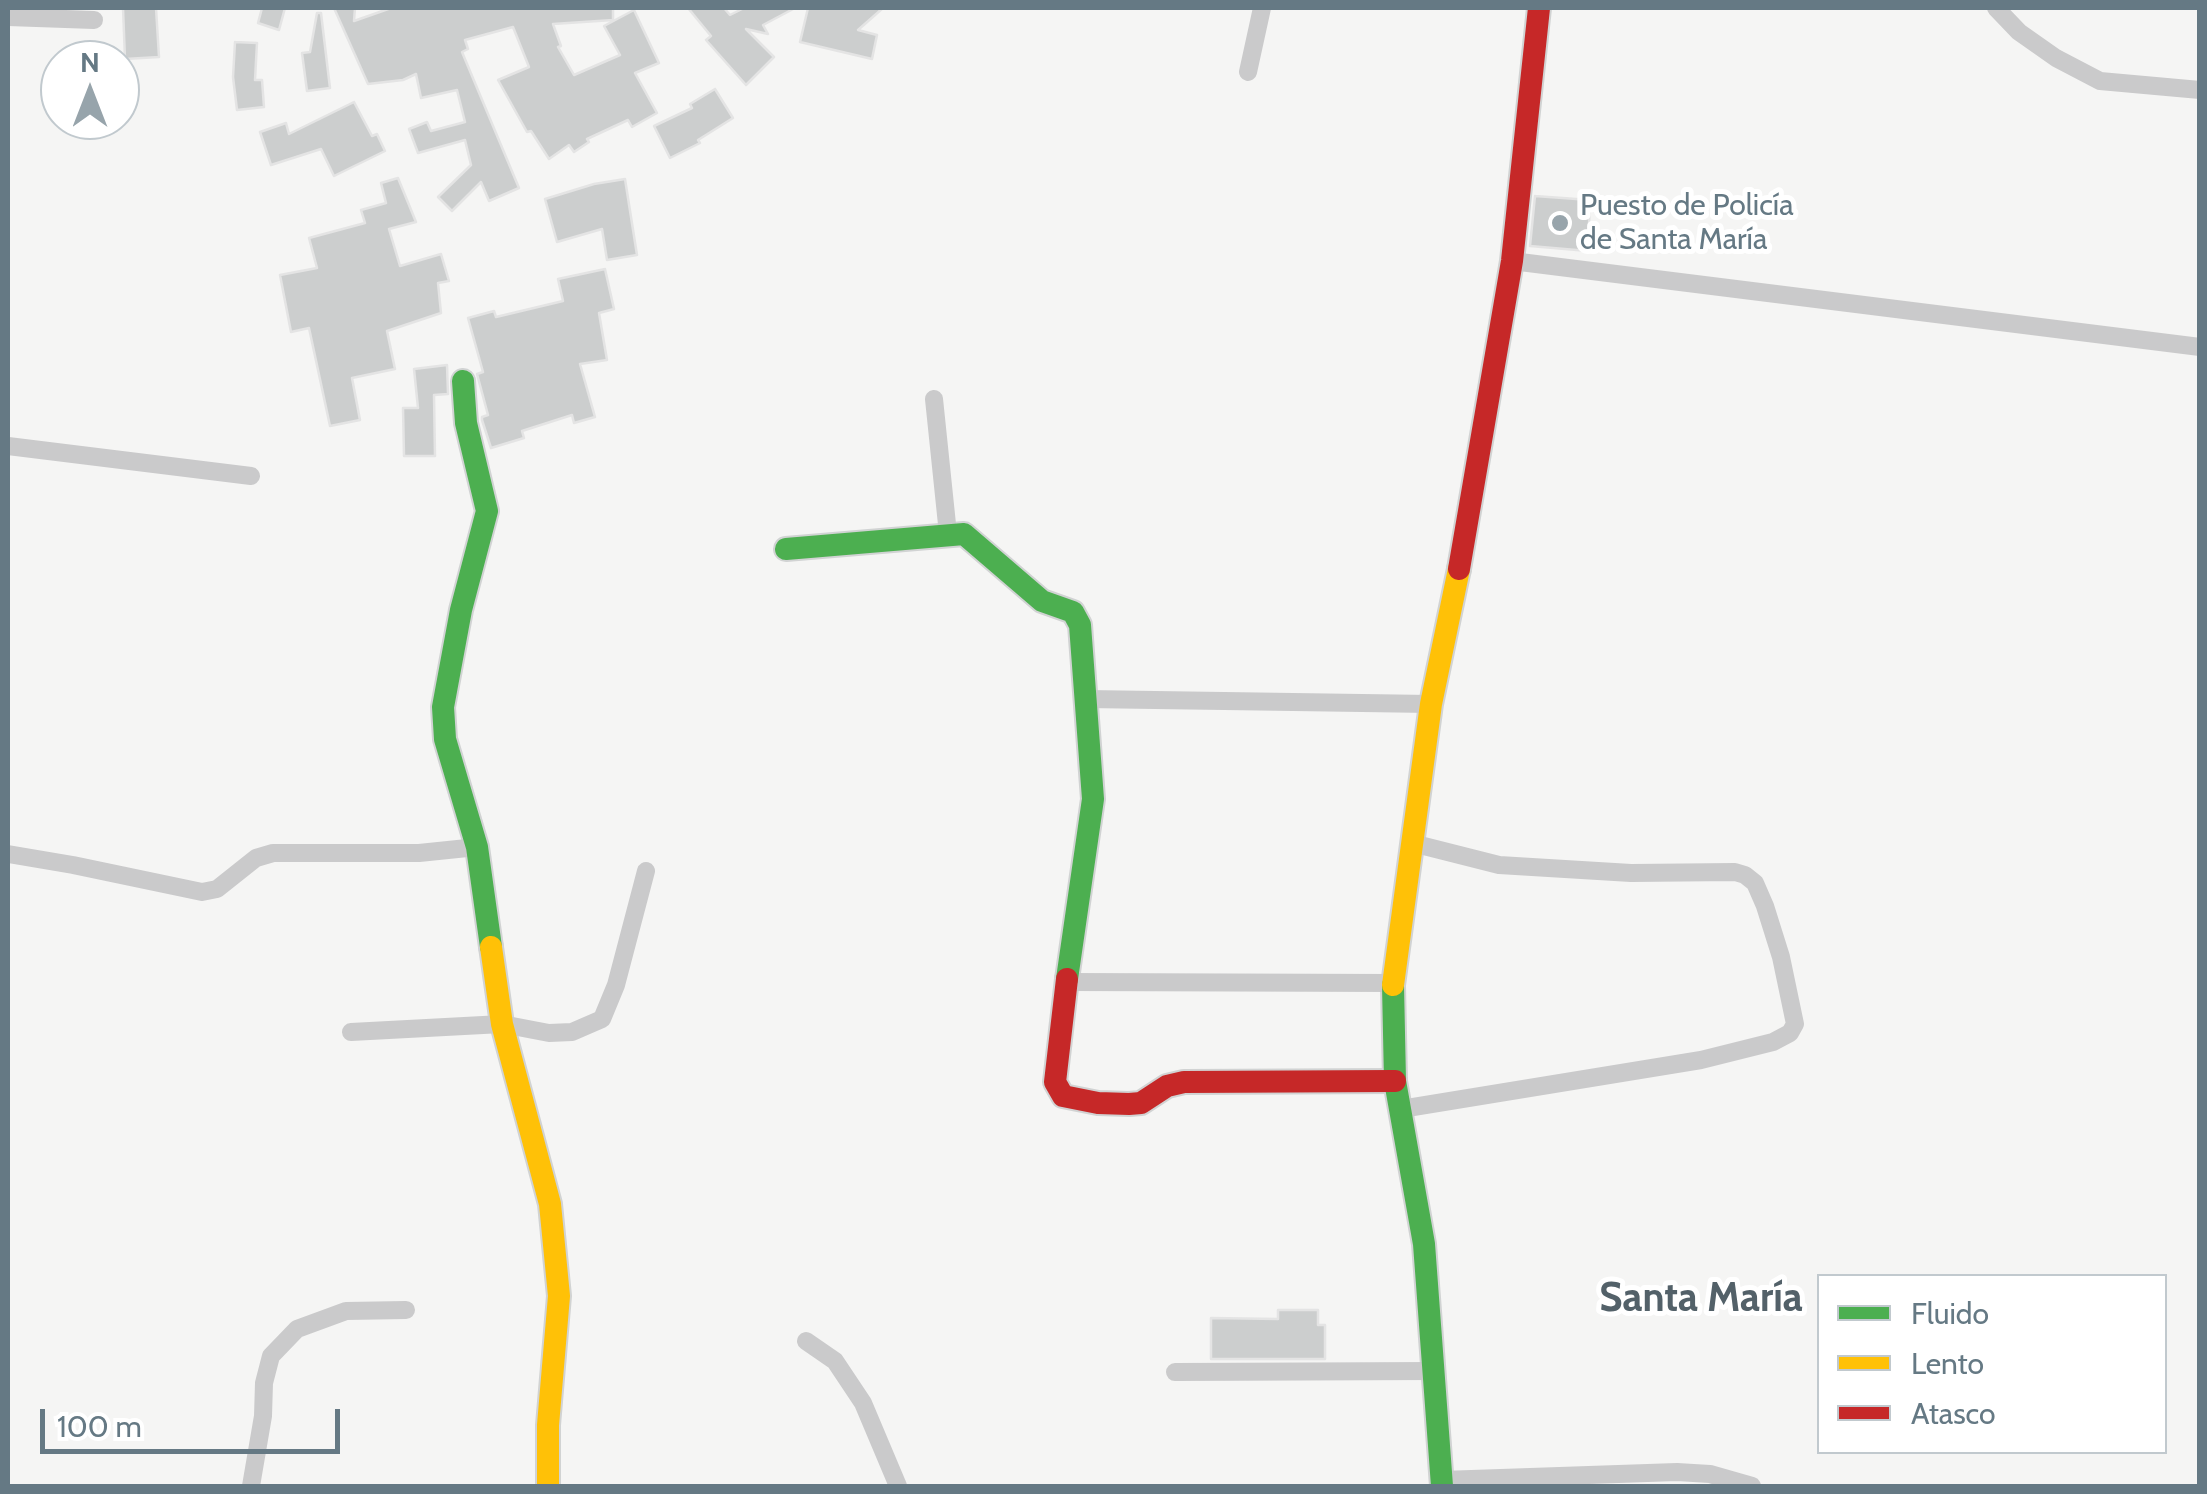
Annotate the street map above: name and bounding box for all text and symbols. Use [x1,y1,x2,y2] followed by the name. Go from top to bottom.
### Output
[40,40,140,140] north arrow
[80,45,100,79] text: N
[1580,188,1794,258] place label: Puesto de Policía de Santa María
[1549,212,1571,234] marker: Puesto de Policía de Santa María
[1817,1274,2167,1454] legend
[1599,1275,1803,1323] district label: Santa María
[1911,1295,1989,1332] text: Fluido
[1911,1345,1984,1382] text: Lento
[45,1389,345,1451] scale bar
[1911,1395,1996,1432] text: Atasco
[57,1408,142,1445] text: 100 m

